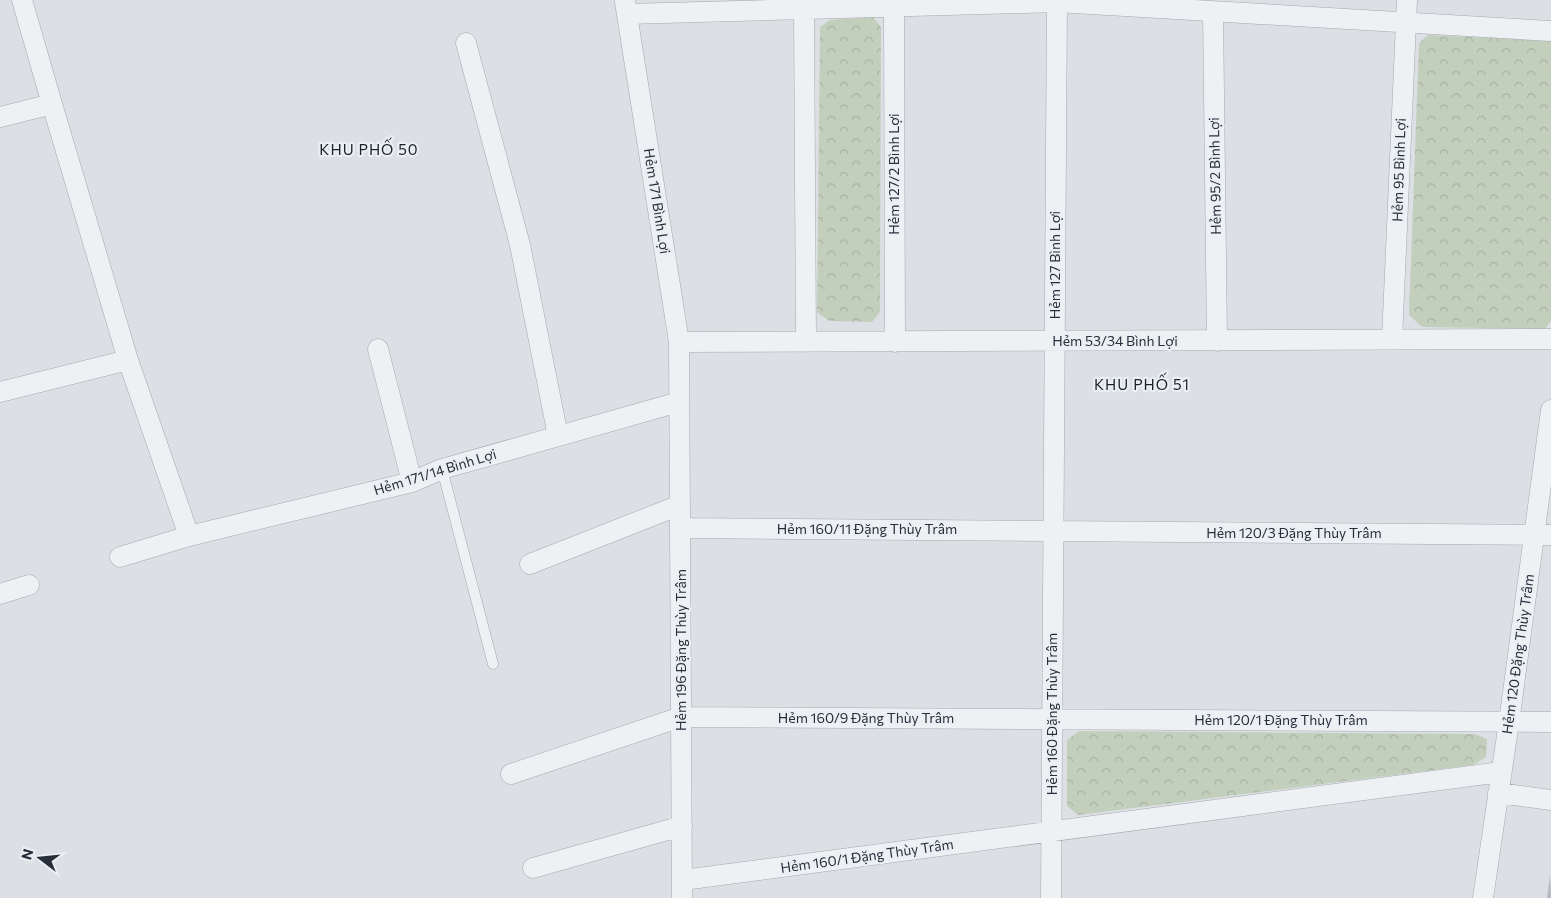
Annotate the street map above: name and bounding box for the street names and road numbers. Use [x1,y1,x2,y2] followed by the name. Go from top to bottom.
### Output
[885,113,902,235] street label: Hẻm 127/2 Bình Lợi
[1205,117,1224,235] street label: Hẻm 95/2 Bình Lợi
[1388,118,1409,222] street label: Hẻm 95 Bình Lợi
[641,147,674,255] street label: Hẻm 171 Bình Lợi
[1046,211,1063,319] street label: Hẻm 127 Bình Lợi
[1052,332,1178,349] street label: Hẻm 53/34 Bình Lợi
[371,445,498,498] street label: Hẻm 171/14 Bình Lợi
[777,520,957,537] street label: Hẻm 160/11 Đặng Thùy Trâm
[1206,524,1382,541] street label: Hẻm 120/3 Đặng Thùy Trâm
[672,569,689,731] street label: Hẻm 196 Đặng Thùy Trâm
[1498,573,1537,735] street label: Hẻm 120 Đặng Thùy Trâm
[1043,633,1060,795] street label: Hẻm 160 Đặng Thùy Trâm
[778,709,954,726] street label: Hẻm 160/9 Đặng Thùy Trâm
[1194,711,1368,728] street label: Hẻm 120/1 Đặng Thùy Trâm
[779,835,954,876] street label: Hẻm 160/1 Đặng Thùy Trâm

